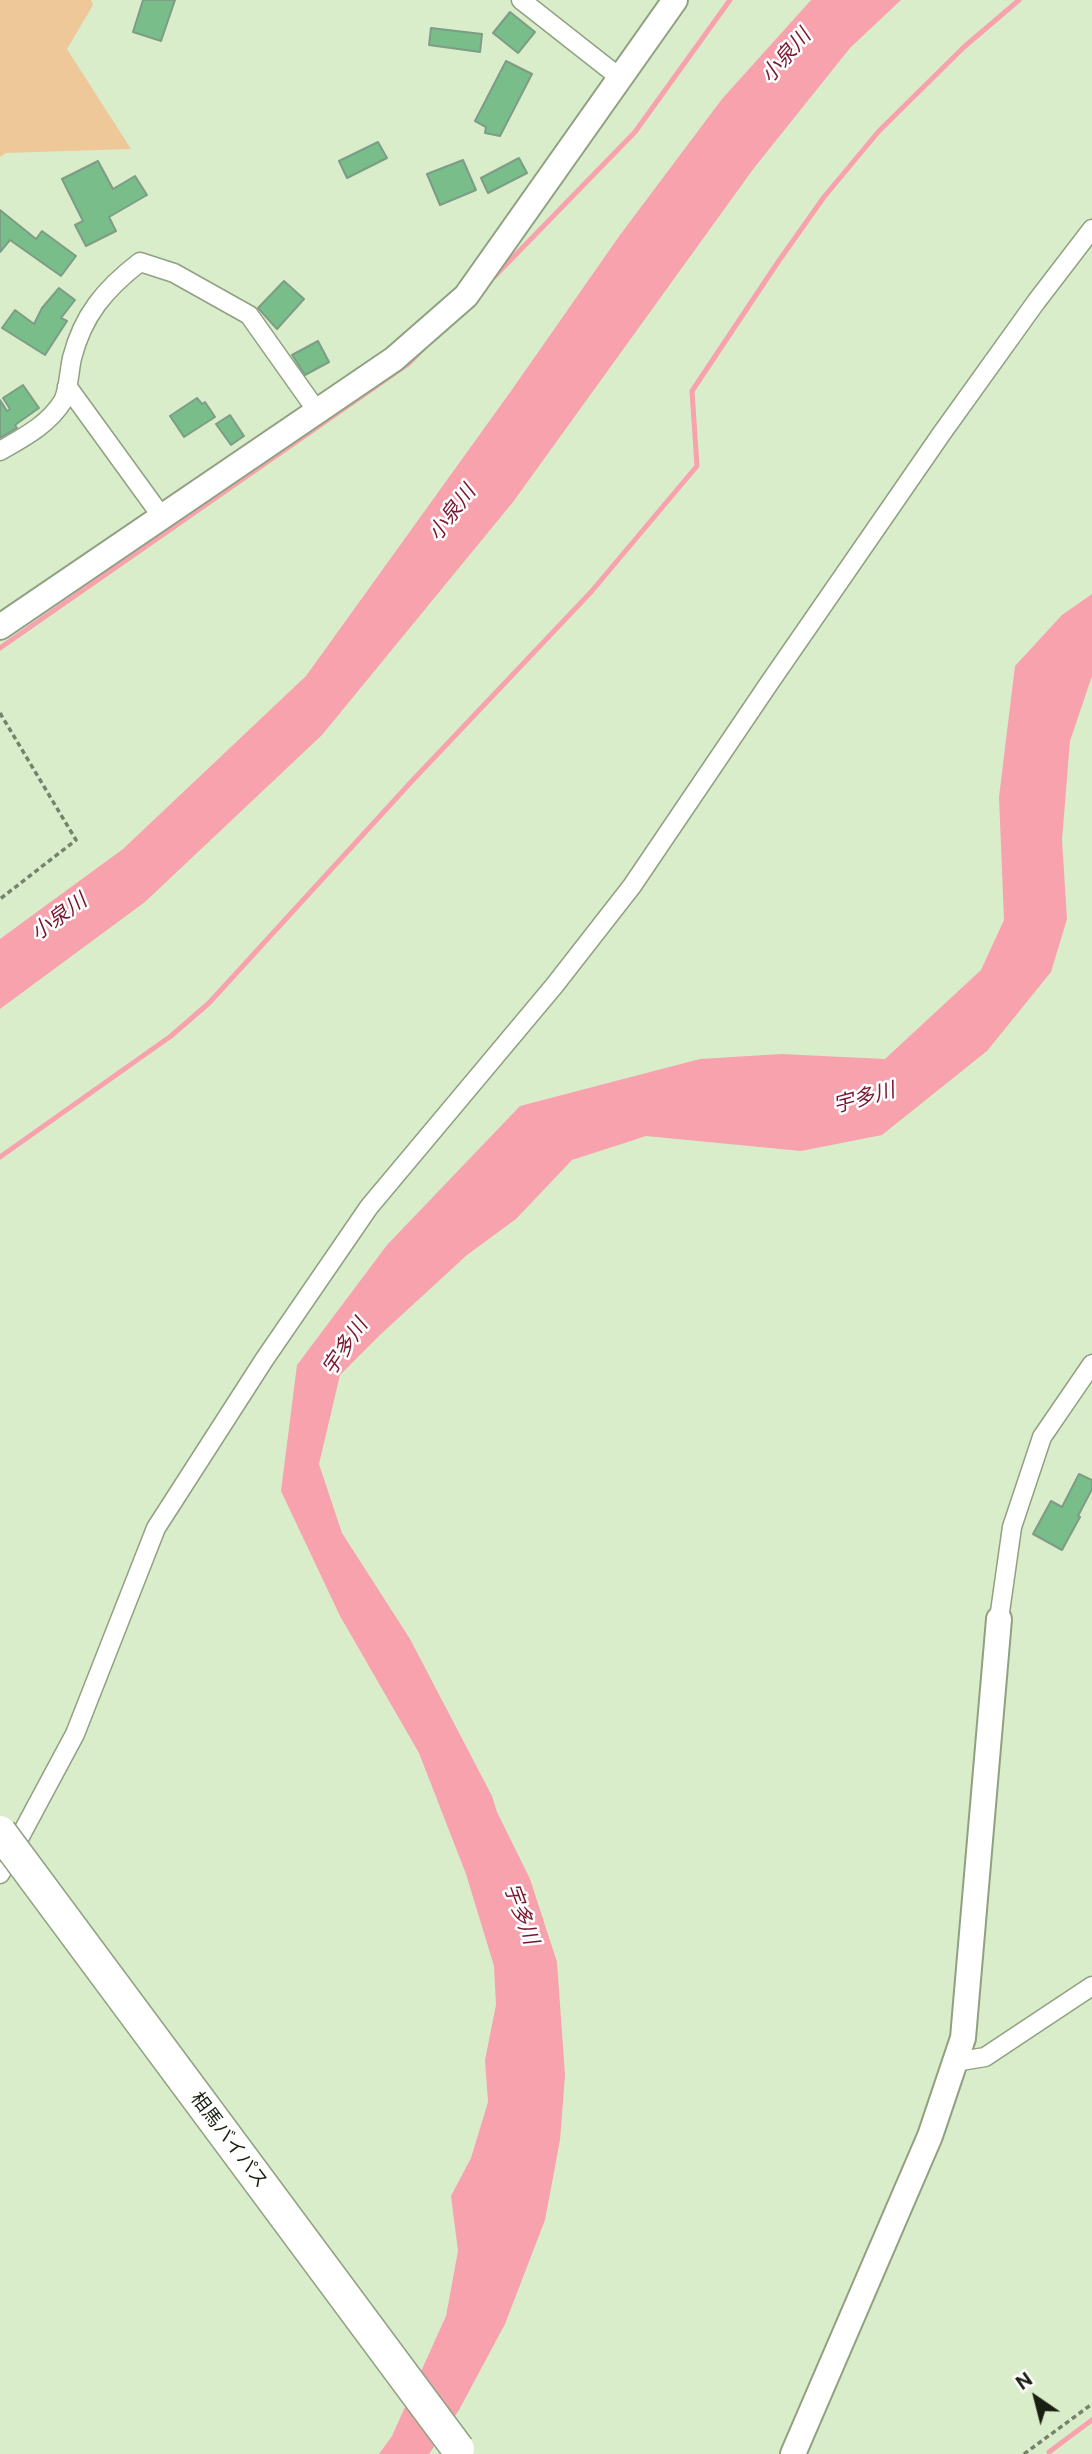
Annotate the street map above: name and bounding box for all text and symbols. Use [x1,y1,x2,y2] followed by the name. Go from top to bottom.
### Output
[756,24,816,88] water label: 小泉川
[423,480,481,546] water label: 小泉川
[26,888,92,946] water label: 小泉川
[830,1078,898,1118] water label: 宇多川
[317,1314,373,1380] water label: 宇多川
[498,1880,544,1948] water label: 宇多川
[186,2088,272,2192] street label: 相馬バイパス
[1001,2363,1071,2433] north arrow
[1012,2368,1036,2394] text: N

